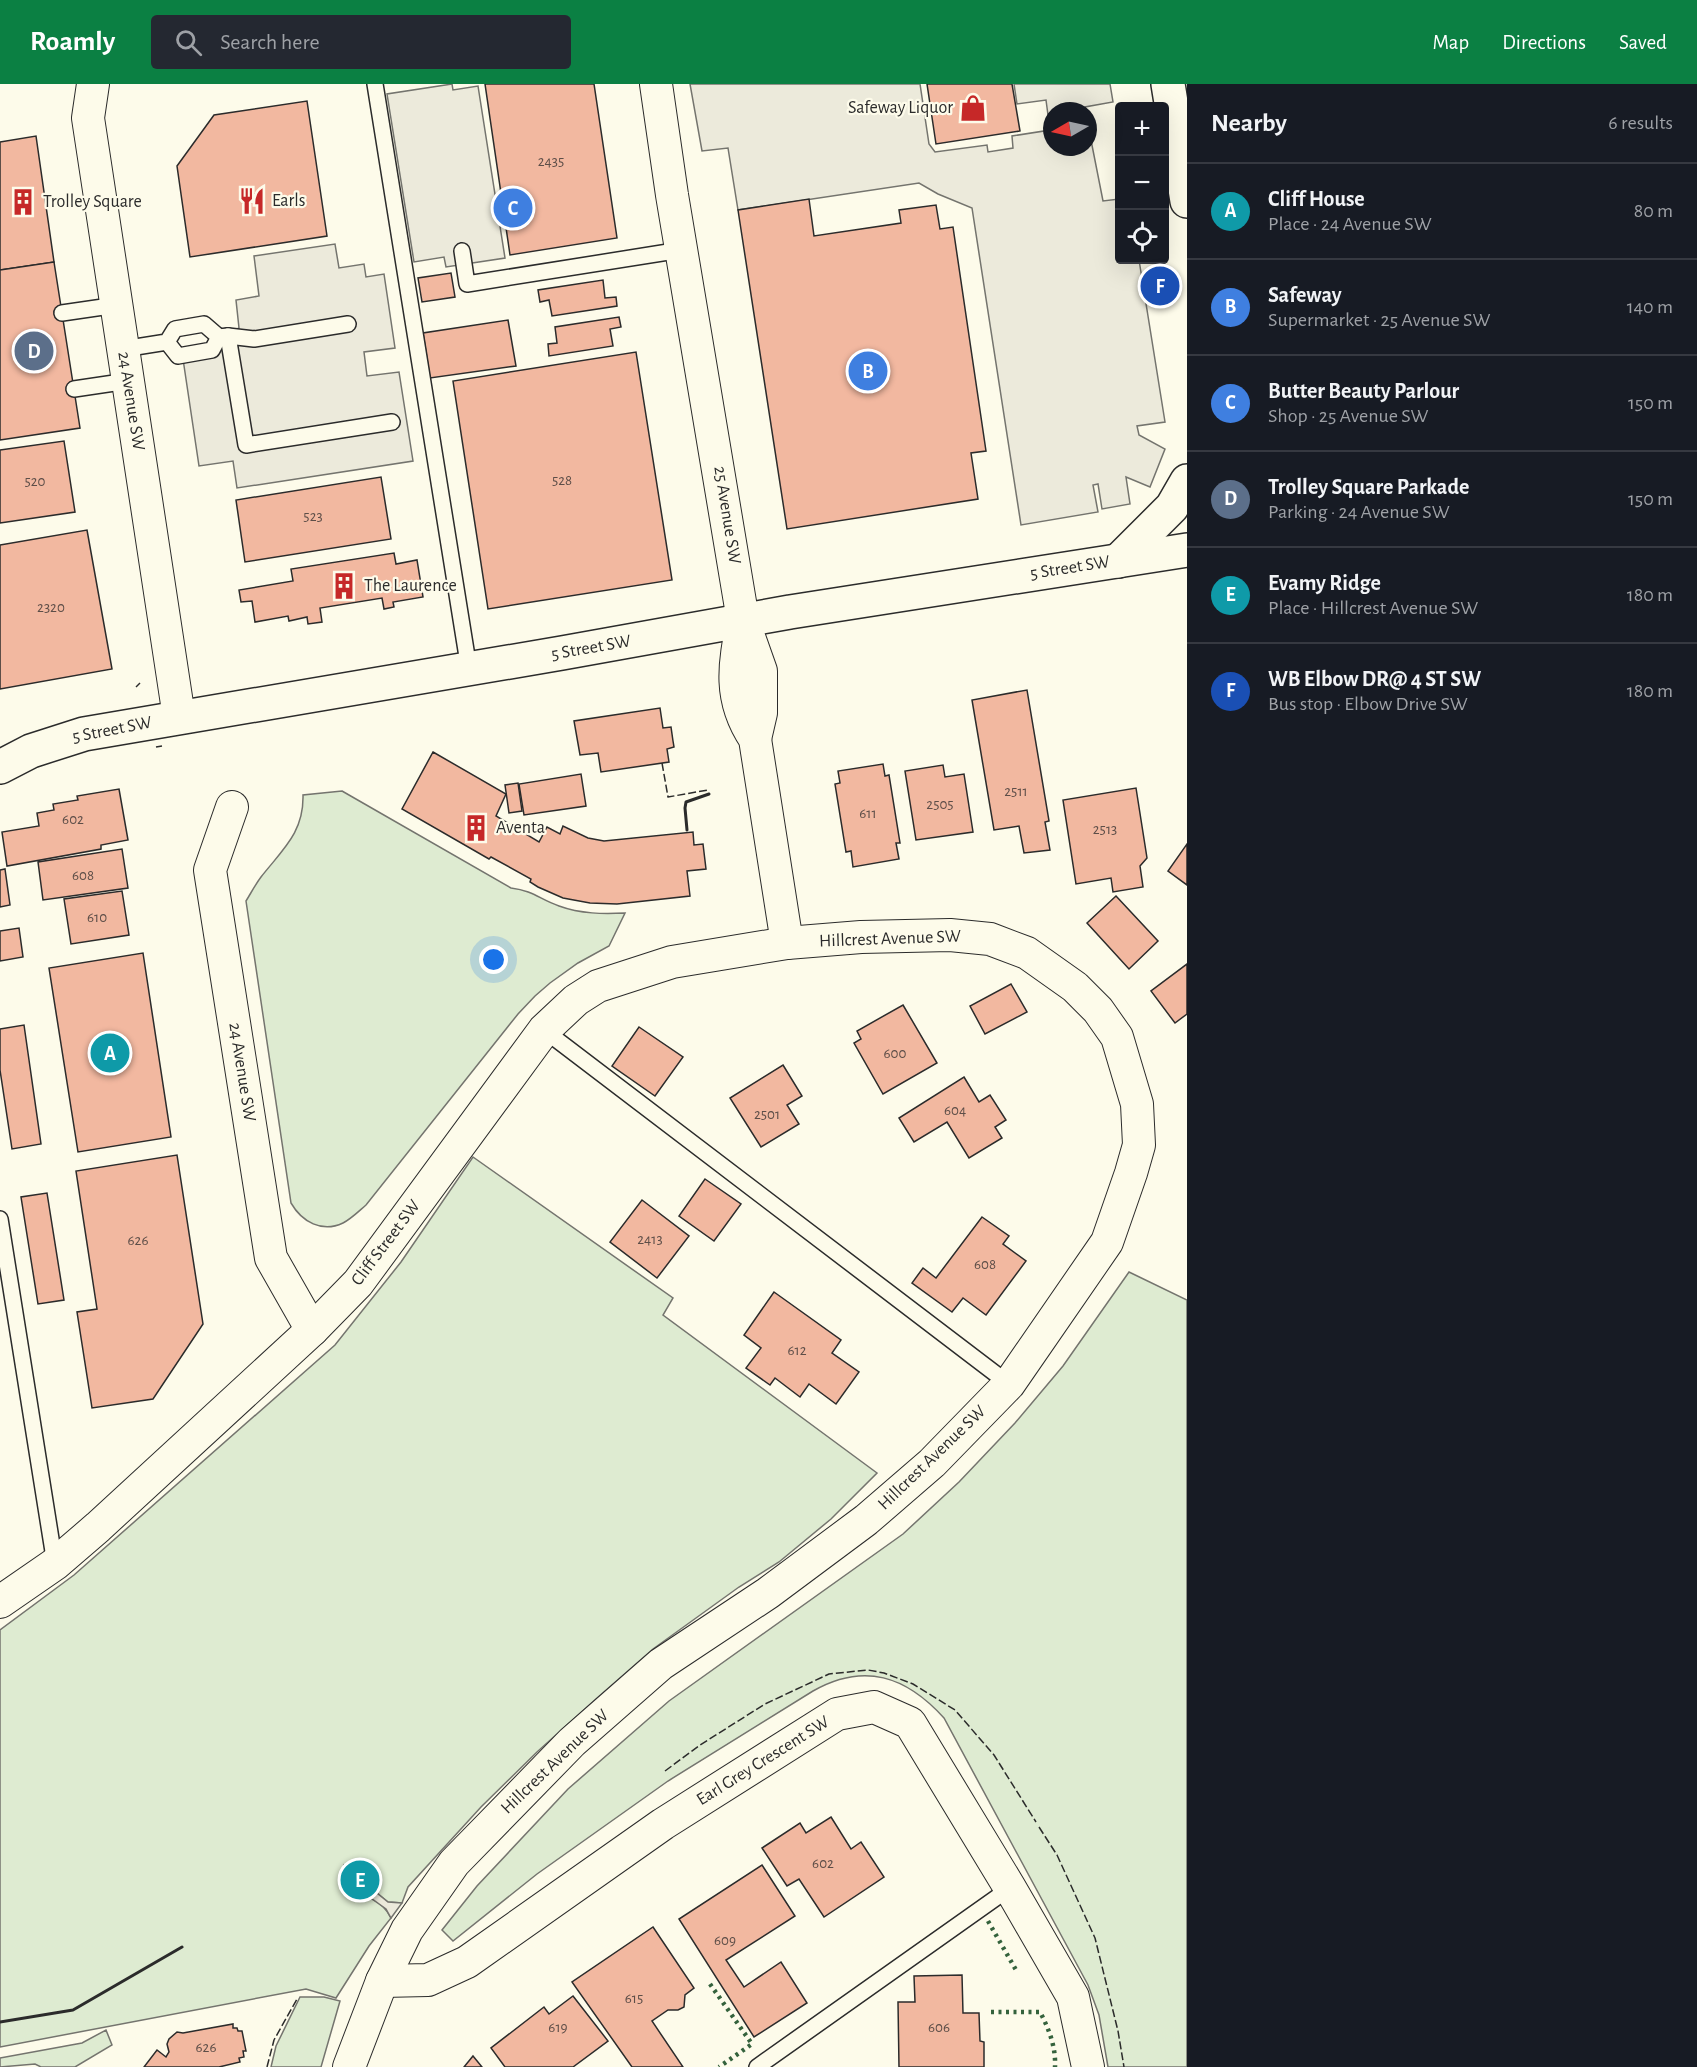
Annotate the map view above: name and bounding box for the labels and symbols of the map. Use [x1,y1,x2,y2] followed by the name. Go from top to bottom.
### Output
[958,93,988,123] shop icon: Safeway Liquor
[848,99,953,117] place label: Safeway Liquor
[1043,102,1097,156] north arrow
[538,154,564,169] house number: 2435
[237,186,267,216] restaurant icon: Earls
[494,186,532,230] pin: C
[8,187,38,217] building icon: Trolley Square
[272,192,305,210] place label: Earls
[43,193,142,211] place label: Trolley Square
[1140,264,1180,308] pin: F
[15,328,54,374] pin: D
[848,348,888,394] pin: B
[114,350,148,452] street label: 24 Avenue SW
[710,465,744,565] street label: 25 Avenue SW
[552,473,572,488] house number: 528
[24,474,46,489] house number: 520
[303,509,323,524] house number: 523
[1029,553,1111,583] street label: 5 Street SW
[329,571,359,601] building icon: The Laurence
[364,577,457,595] place label: The Laurence
[37,600,65,615] house number: 2320
[550,632,632,664] street label: 5 Street SW
[71,713,153,747] street label: 5 Street SW
[1004,784,1028,799] house number: 2511
[926,797,954,812] house number: 2505
[859,806,877,821] house number: 611
[62,812,84,827] house number: 602
[461,813,491,843] building icon: Aventa
[496,819,545,837] place label: Aventa
[1093,822,1117,837] house number: 2513
[72,868,94,883] house number: 608
[87,910,107,925] house number: 610
[819,928,961,950] street label: Hillcrest Avenue SW
[479,945,508,974] your location
[225,1021,259,1123] street label: 24 Avenue SW
[90,1030,130,1076] pin: A
[884,1046,907,1061] house number: 600
[944,1103,966,1118] house number: 604
[754,1107,780,1122] house number: 2501
[348,1197,424,1289] street label: Cliff Street SW
[637,1232,663,1247] house number: 2413
[128,1233,148,1248] house number: 626
[974,1257,996,1272] house number: 608
[787,1343,807,1358] house number: 612
[875,1402,989,1514] street label: Hillcrest Avenue SW
[498,1706,612,1818] street label: Hillcrest Avenue SW
[694,1713,832,1809] street label: Earl Grey Crescent SW
[812,1856,834,1871] house number: 602
[340,1858,380,1902] pin: E
[714,1933,736,1948] house number: 609
[625,1991,643,2006] house number: 615
[548,2020,568,2035] house number: 619
[928,2020,950,2035] house number: 606
[196,2040,216,2055] house number: 626

